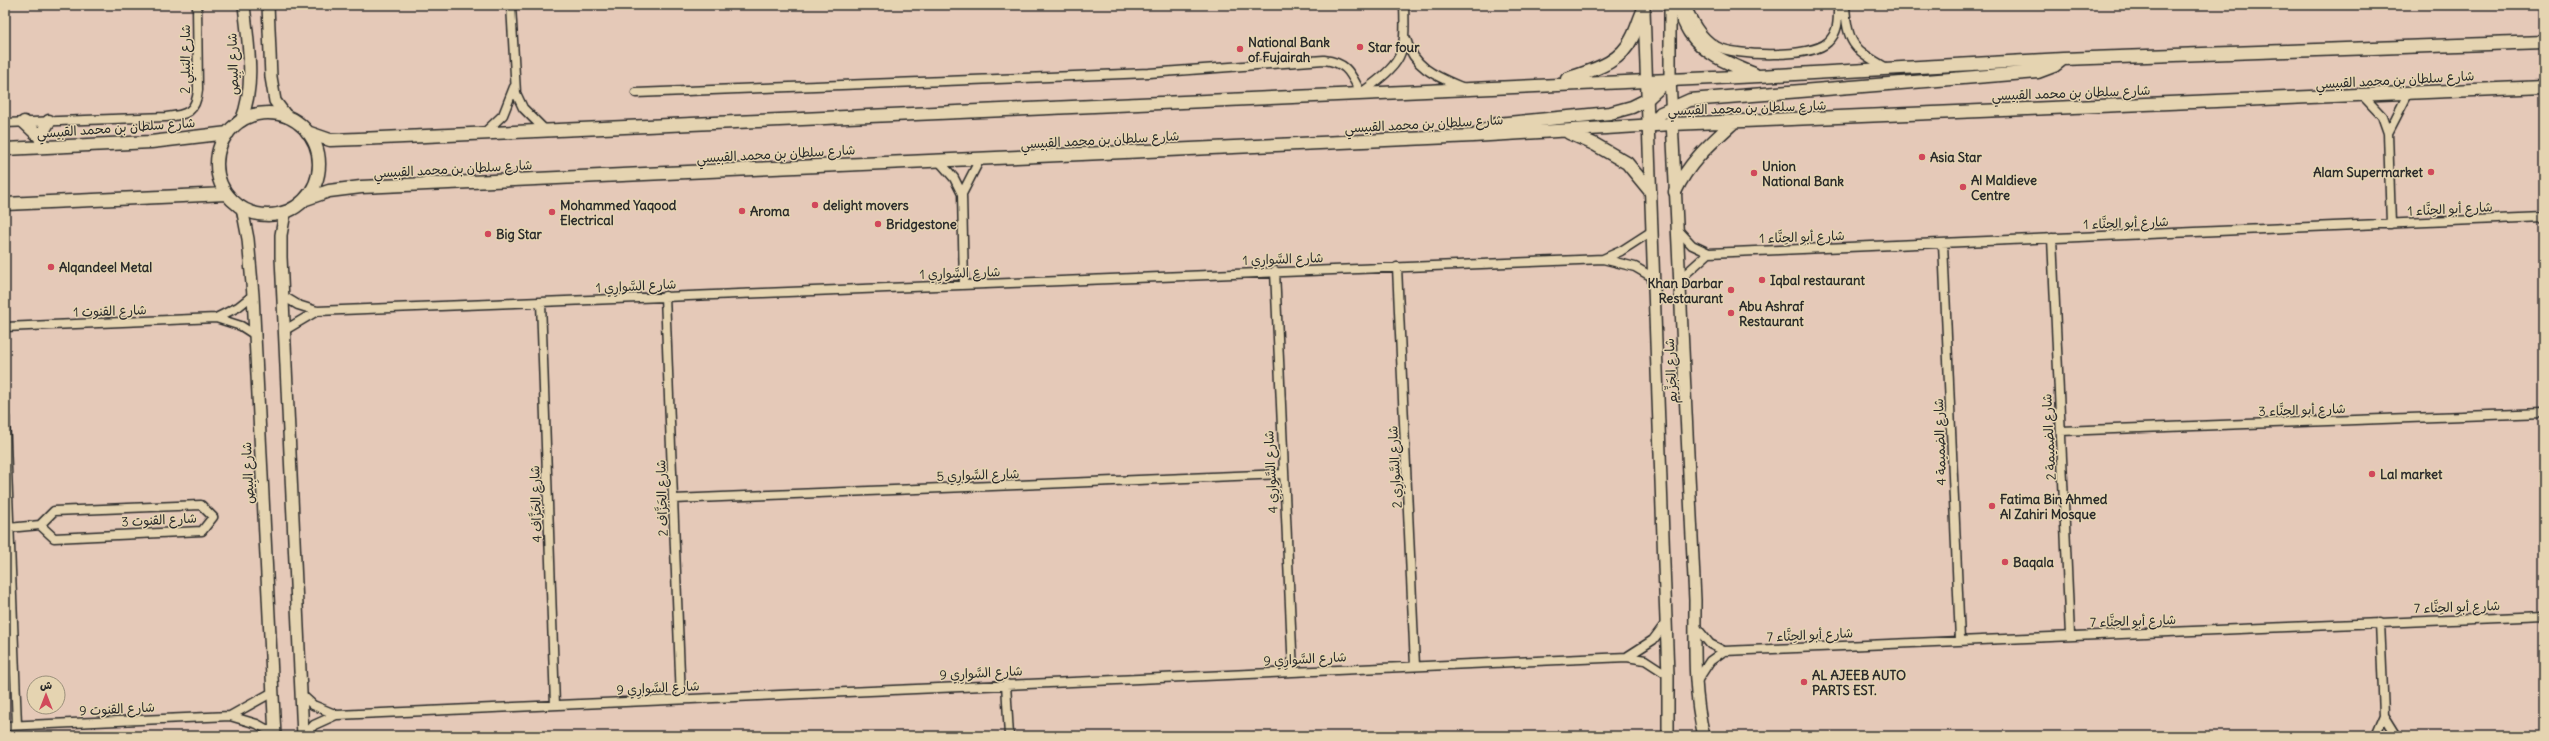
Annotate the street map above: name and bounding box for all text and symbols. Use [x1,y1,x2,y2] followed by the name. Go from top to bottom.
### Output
[177,24,197,94] street label: شارع البَيلِي 2
[223,32,245,95] street label: شارع البِيص
[1248,34,1330,66] place label: National Bank of Fujairah
[1368,39,1420,56] place label: Star four
[1355,42,1365,52] marker: Star four
[1235,44,1245,54] marker: National Bank of Fujairah
[2315,67,2475,96] street label: شارع سلطان بن محمد القبيسي
[1991,82,2151,107] street label: شارع سلطان بن محمد القبيسي
[1667,97,1827,122] street label: شارع سلطان بن محمد القبيسي
[1344,111,1504,140] street label: شارع سلطان بن محمد القبيسي
[36,114,196,145] street label: شارع سلطان بن محمد القبيسي
[1020,127,1180,156] street label: شارع سلطان بن محمد القبيسي
[696,141,856,170] street label: شارع سلطان بن محمد القبيسي
[1930,149,1983,166] place label: Asia Star
[1917,152,1927,162] marker: Asia Star
[373,156,533,185] street label: شارع سلطان بن محمد القبيسي
[1762,158,1844,190] place label: Union National Bank
[2313,164,2424,181] place label: Alam Supermarket
[2426,167,2436,177] marker: Alam Supermarket
[1749,168,1759,178] marker: Union National Bank
[1971,172,2037,204] place label: Al Maldieve Centre
[1958,182,1968,192] marker: Al Maldieve Centre
[560,197,677,229] place label: Mohammed Yaqood Electrical
[823,197,909,214] place label: delight movers
[2407,198,2493,221] street label: شارع أبو الحِنَّاء 1
[810,200,820,210] marker: delight movers
[750,203,790,220] place label: Aroma
[737,206,747,216] marker: Aroma
[547,207,557,217] marker: Mohammed Yaqood Electrical
[2083,213,2169,234] street label: شارع أبو الحِنَّاء 1
[886,216,957,233] place label: Bridgestone
[873,219,883,229] marker: Bridgestone
[496,226,543,243] place label: Big Star
[1759,227,1845,248] street label: شارع أبو الحِنَّاء 1
[483,229,493,239] marker: Big Star
[1242,249,1324,271] street label: شارع السَّوارِي 1
[59,259,152,276] place label: Alqandeel Metal
[46,262,56,272] marker: Alqandeel Metal
[919,263,1001,285] street label: شارع السَّوارِي 1
[1770,272,1865,289] place label: Iqbal restaurant
[595,275,677,298] street label: شارع السَّوارِي 1
[1648,275,1724,307] place label: Khan Darbar Restaurant
[1757,275,1767,285] marker: Iqbal restaurant
[1726,285,1736,295] marker: Khan Darbar Restaurant
[1739,298,1805,330] place label: Abu Ashraf Restaurant
[73,301,147,322] street label: شارع القنوت 1
[1726,308,1736,318] marker: Abu Ashraf Restaurant
[1661,338,1683,404] street label: شارع الجَزِّيم
[2038,393,2061,481] street label: شارع الضميمة 2
[1930,398,1951,486] street label: شارع الضميمة 4
[2258,400,2346,421] street label: شارع أبو الحِنَّاء 3
[1384,425,1407,509] street label: شارع السَّوارِي 2
[1260,430,1283,514] street label: شارع السَّوارِي 4
[238,441,261,505] street label: شارع البِيص
[652,459,673,537] street label: شارع الجَزَّاف 2
[526,465,547,543] street label: شارع الجَزَّاف 4
[936,465,1020,487] street label: شارع السَّوارِي 5
[2380,466,2443,483] place label: Lal market
[2367,469,2377,479] marker: Lal market
[2000,491,2108,523] place label: Fatima Bin Ahmed Al Zahiri Mosque
[1987,501,1997,511] marker: Fatima Bin Ahmed Al Zahiri Mosque
[121,510,197,531] street label: شارع القنوت 3
[2013,554,2054,571] place label: Baqala
[2000,557,2010,567] marker: Baqala
[2414,597,2501,618] street label: شارع أبو الحِنَّاء 7
[2090,611,2177,632] street label: شارع أبو الحِنَّاء 7
[1766,624,1854,647] street label: شارع أبو الحِنَّاء 7
[1263,648,1347,671] street label: شارع السَّوارِي 9
[939,662,1023,685] street label: شارع السَّوارِي 9
[1812,667,1906,699] place label: AL AJEEB AUTO PARTS EST.
[26,675,66,715] north arrow
[616,677,700,700] street label: شارع السَّوارِي 9
[1799,677,1809,687] marker: AL AJEEB AUTO PARTS EST.
[40,678,52,692] text: ش
[79,699,155,720] street label: شارع القنوت 9

